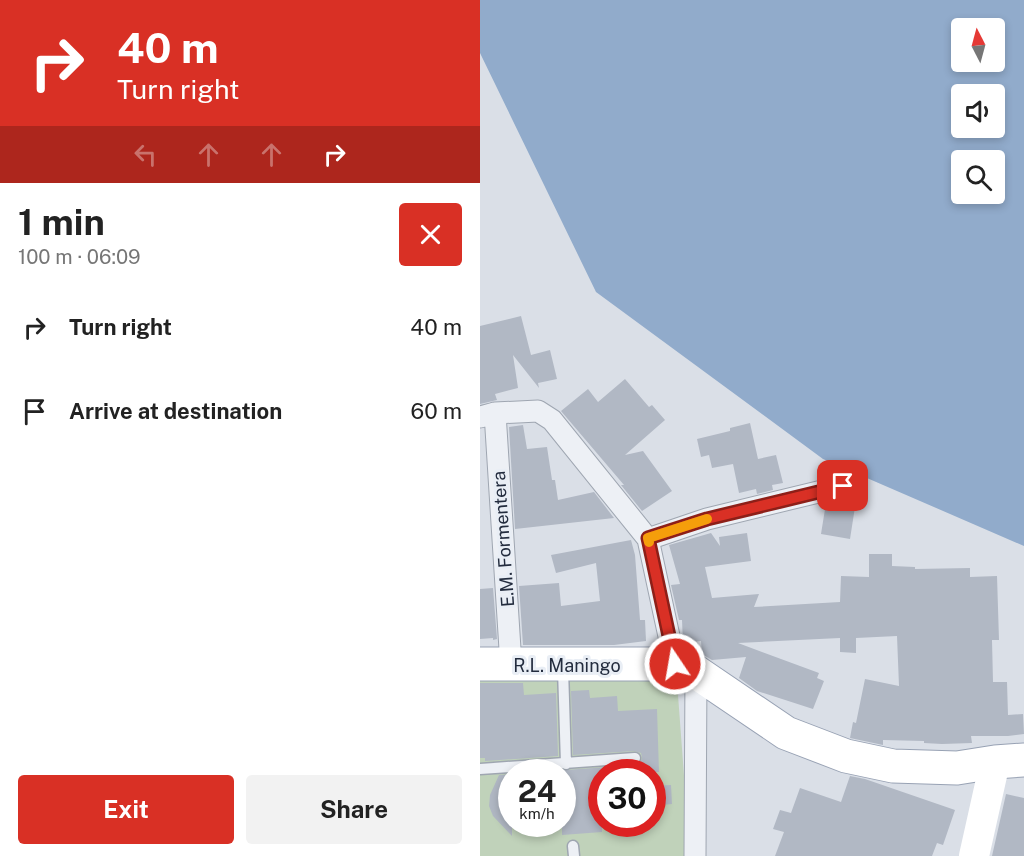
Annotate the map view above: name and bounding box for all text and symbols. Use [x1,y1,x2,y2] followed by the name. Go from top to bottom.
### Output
[951,18,1005,72] north arrow
[951,18,1005,204] map controls
[117,23,219,72] text: 40 m
[18,24,96,102] icon: right
[117,73,240,105] text: Turn right
[951,84,1005,138] button: sound
[129,138,162,171] icon: left
[192,138,225,171] icon: ahead
[255,138,288,171] icon: ahead
[318,138,351,171] icon: right
[951,150,1005,204] button: search
[18,201,105,243] text: 1 min
[399,203,462,266] button: close
[18,245,141,269] text: 100 m · 06:09
[18,311,51,344] icon: right
[69,314,172,340] text: Turn right
[410,314,462,340] text: 40 m
[18,395,51,428] icon: arrive
[69,398,282,424] text: Arrive at destination
[411,398,462,424] text: 60 m
[817,460,868,511] pin
[826,469,859,502] icon: arrive
[488,470,518,608] street label: E.M. Formentera
[643,632,707,696] position arrow
[513,655,621,676] street label: R.L. Maningo
[588,759,666,837] speed limit sign: 30
[518,773,556,809] text: 24
[18,775,234,844] button: Exit
[246,775,462,844] button: Share
[519,805,555,822] text: km/h

